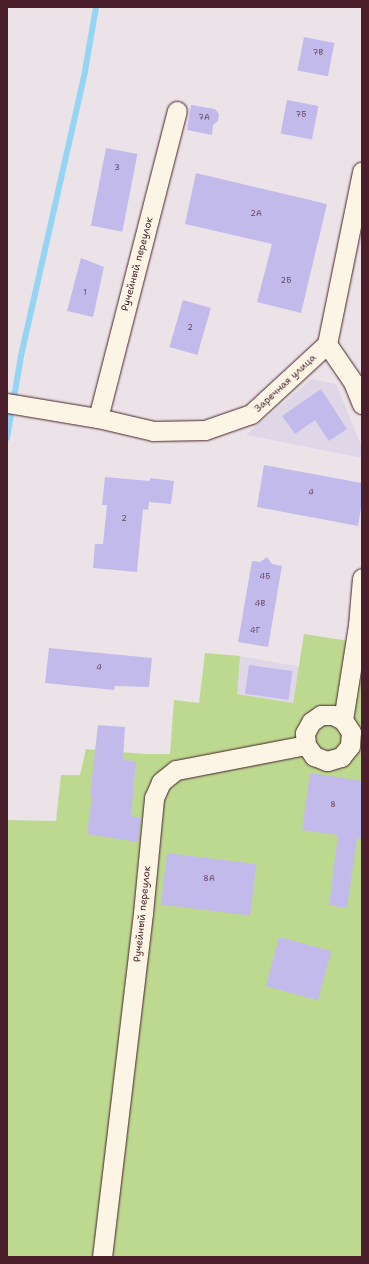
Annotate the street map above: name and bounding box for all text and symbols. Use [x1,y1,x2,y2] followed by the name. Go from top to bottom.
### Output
[313,48,323,58] house number: 7В
[296,110,306,120] house number: 7Б
[198,113,210,123] house number: 7А
[114,163,120,173] house number: 3
[250,209,262,219] house number: 2А
[119,216,155,312] street label: Ручейный переулок
[281,276,291,286] house number: 2Б
[83,288,87,298] house number: 1
[187,323,193,333] house number: 2
[252,351,318,415] street label: Заречная улица
[308,488,314,498] house number: 4
[121,514,127,524] house number: 2
[260,572,270,582] house number: 4Б
[255,599,265,609] house number: 4В
[250,626,260,636] house number: 4Г
[96,663,102,673] house number: 4
[330,800,336,810] house number: 8
[131,865,153,963] street label: Ручейный переулок
[203,874,215,884] house number: 8А

